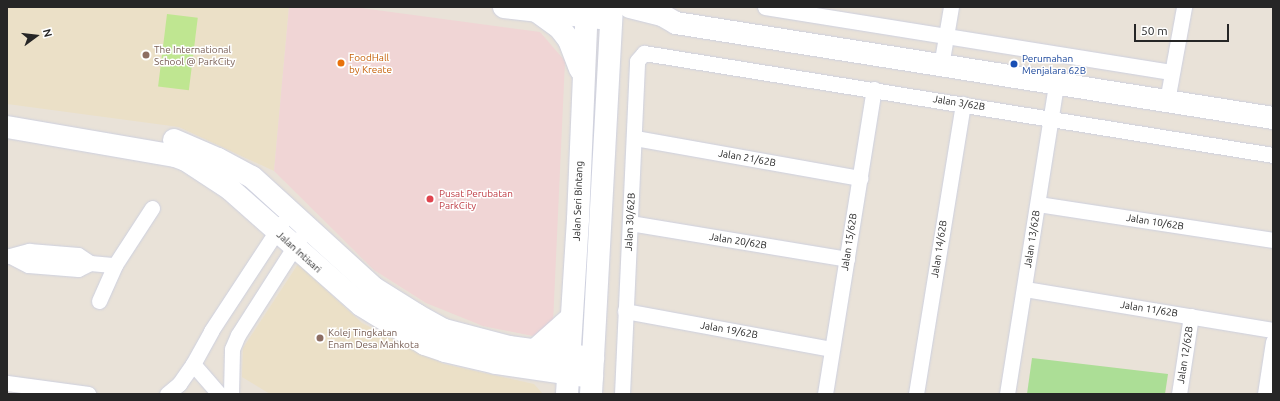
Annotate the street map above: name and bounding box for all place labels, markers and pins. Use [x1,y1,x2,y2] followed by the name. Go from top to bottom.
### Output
[154,43,235,66] place label: The International School @ ParkCity
[141,50,151,60] marker: The International School @ ParkCity
[349,51,392,74] place label: FoodHall by Kreate
[1022,52,1086,76] place label: Perumahan Menjalara 62B
[336,58,346,68] marker: FoodHall by Kreate
[1009,59,1019,69] marker: Perumahan Menjalara 62B
[439,187,513,210] place label: Pusat Perubatan ParkCity
[424,193,436,205] marker: Pusat Perubatan ParkCity
[328,326,419,350] place label: Kolej Tingkatan Enam Desa Mahkota
[315,333,325,343] marker: Kolej Tingkatan Enam Desa Mahkota

